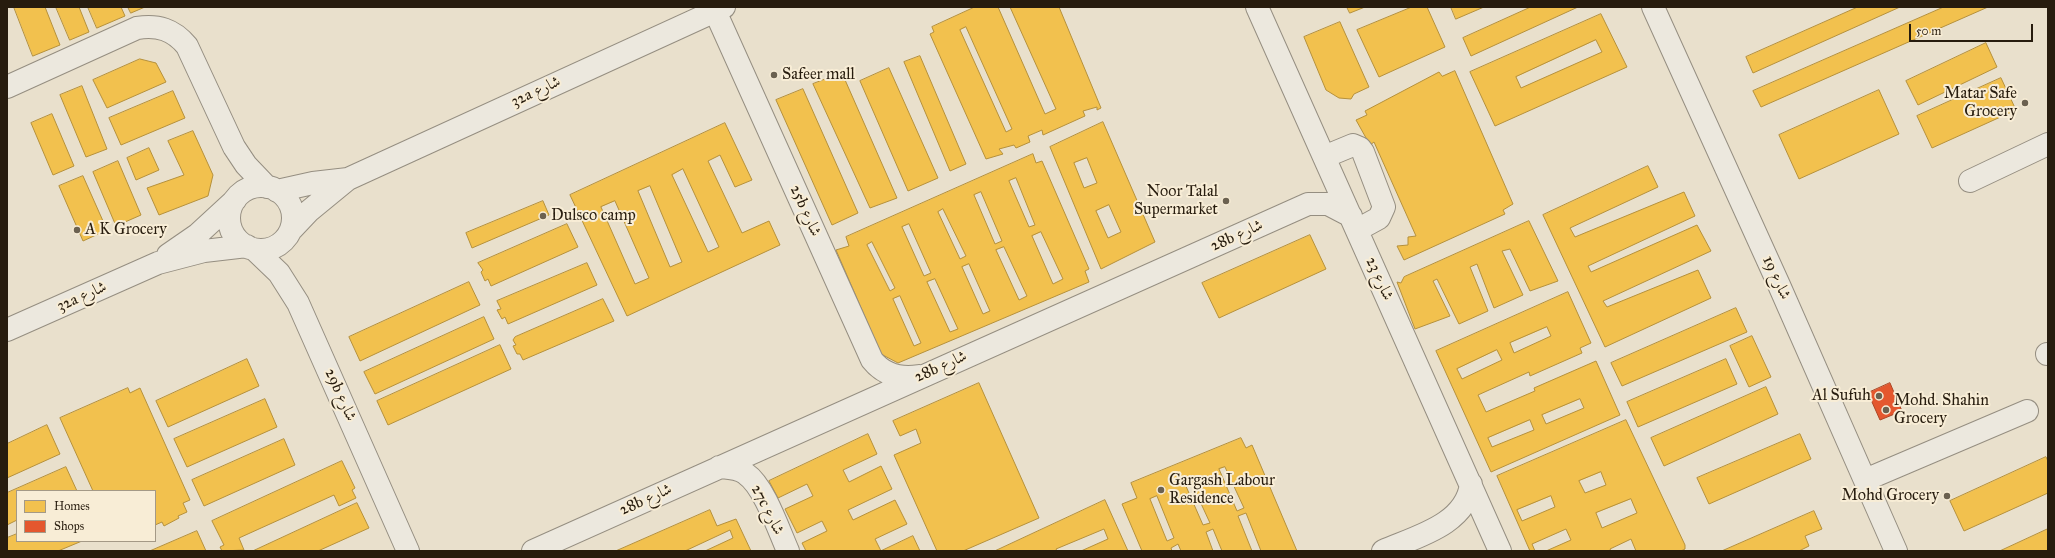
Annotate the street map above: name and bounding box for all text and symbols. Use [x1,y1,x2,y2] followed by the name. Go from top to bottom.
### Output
[1911,16,2035,42] scale bar
[1916,24,1941,38] text: 50 m
[782,65,855,85] place label: Safeer mall
[769,70,779,80] marker: Safeer mall
[508,72,564,112] street label: 32a شارع
[1944,84,2017,122] place label: Matar Safe Grocery
[2020,98,2030,108] marker: Matar Safe Grocery
[785,182,825,240] street label: 25b شارع
[1134,182,1218,220] place label: Noor Talal Supermarket
[1221,196,1231,206] marker: Noor Talal Supermarket
[551,206,636,226] place label: Dulsco camp
[538,211,548,221] marker: Dulsco camp
[1208,216,1266,256] street label: 28b شارع
[85,220,167,240] place label: A K Grocery
[72,225,82,235] marker: A K Grocery
[1758,253,1794,303] street label: شارع 19
[1361,254,1397,304] street label: شارع 23
[54,278,110,316] street label: 32a شارع
[912,347,970,387] street label: 28b شارع
[320,366,360,424] street label: 29b شارع
[1812,386,1871,406] place label: Al Sufuh
[1874,391,1884,401] marker: Al Sufuh
[1894,391,1989,429] place label: Mohd. Shahin Grocery
[1881,405,1891,415] marker: Mohd. Shahin Grocery
[1169,471,1275,509] place label: Gargash Labour Residence
[617,480,675,520] street label: 28b شارع
[746,482,788,538] street label: 27c شارع
[1156,485,1166,495] marker: Gargash Labour Residence
[1842,486,1939,506] place label: Mohd Grocery
[16,490,156,542] legend
[1942,491,1952,501] marker: Mohd Grocery
[54,499,90,513] text: Homes
[54,519,84,533] text: Shops

